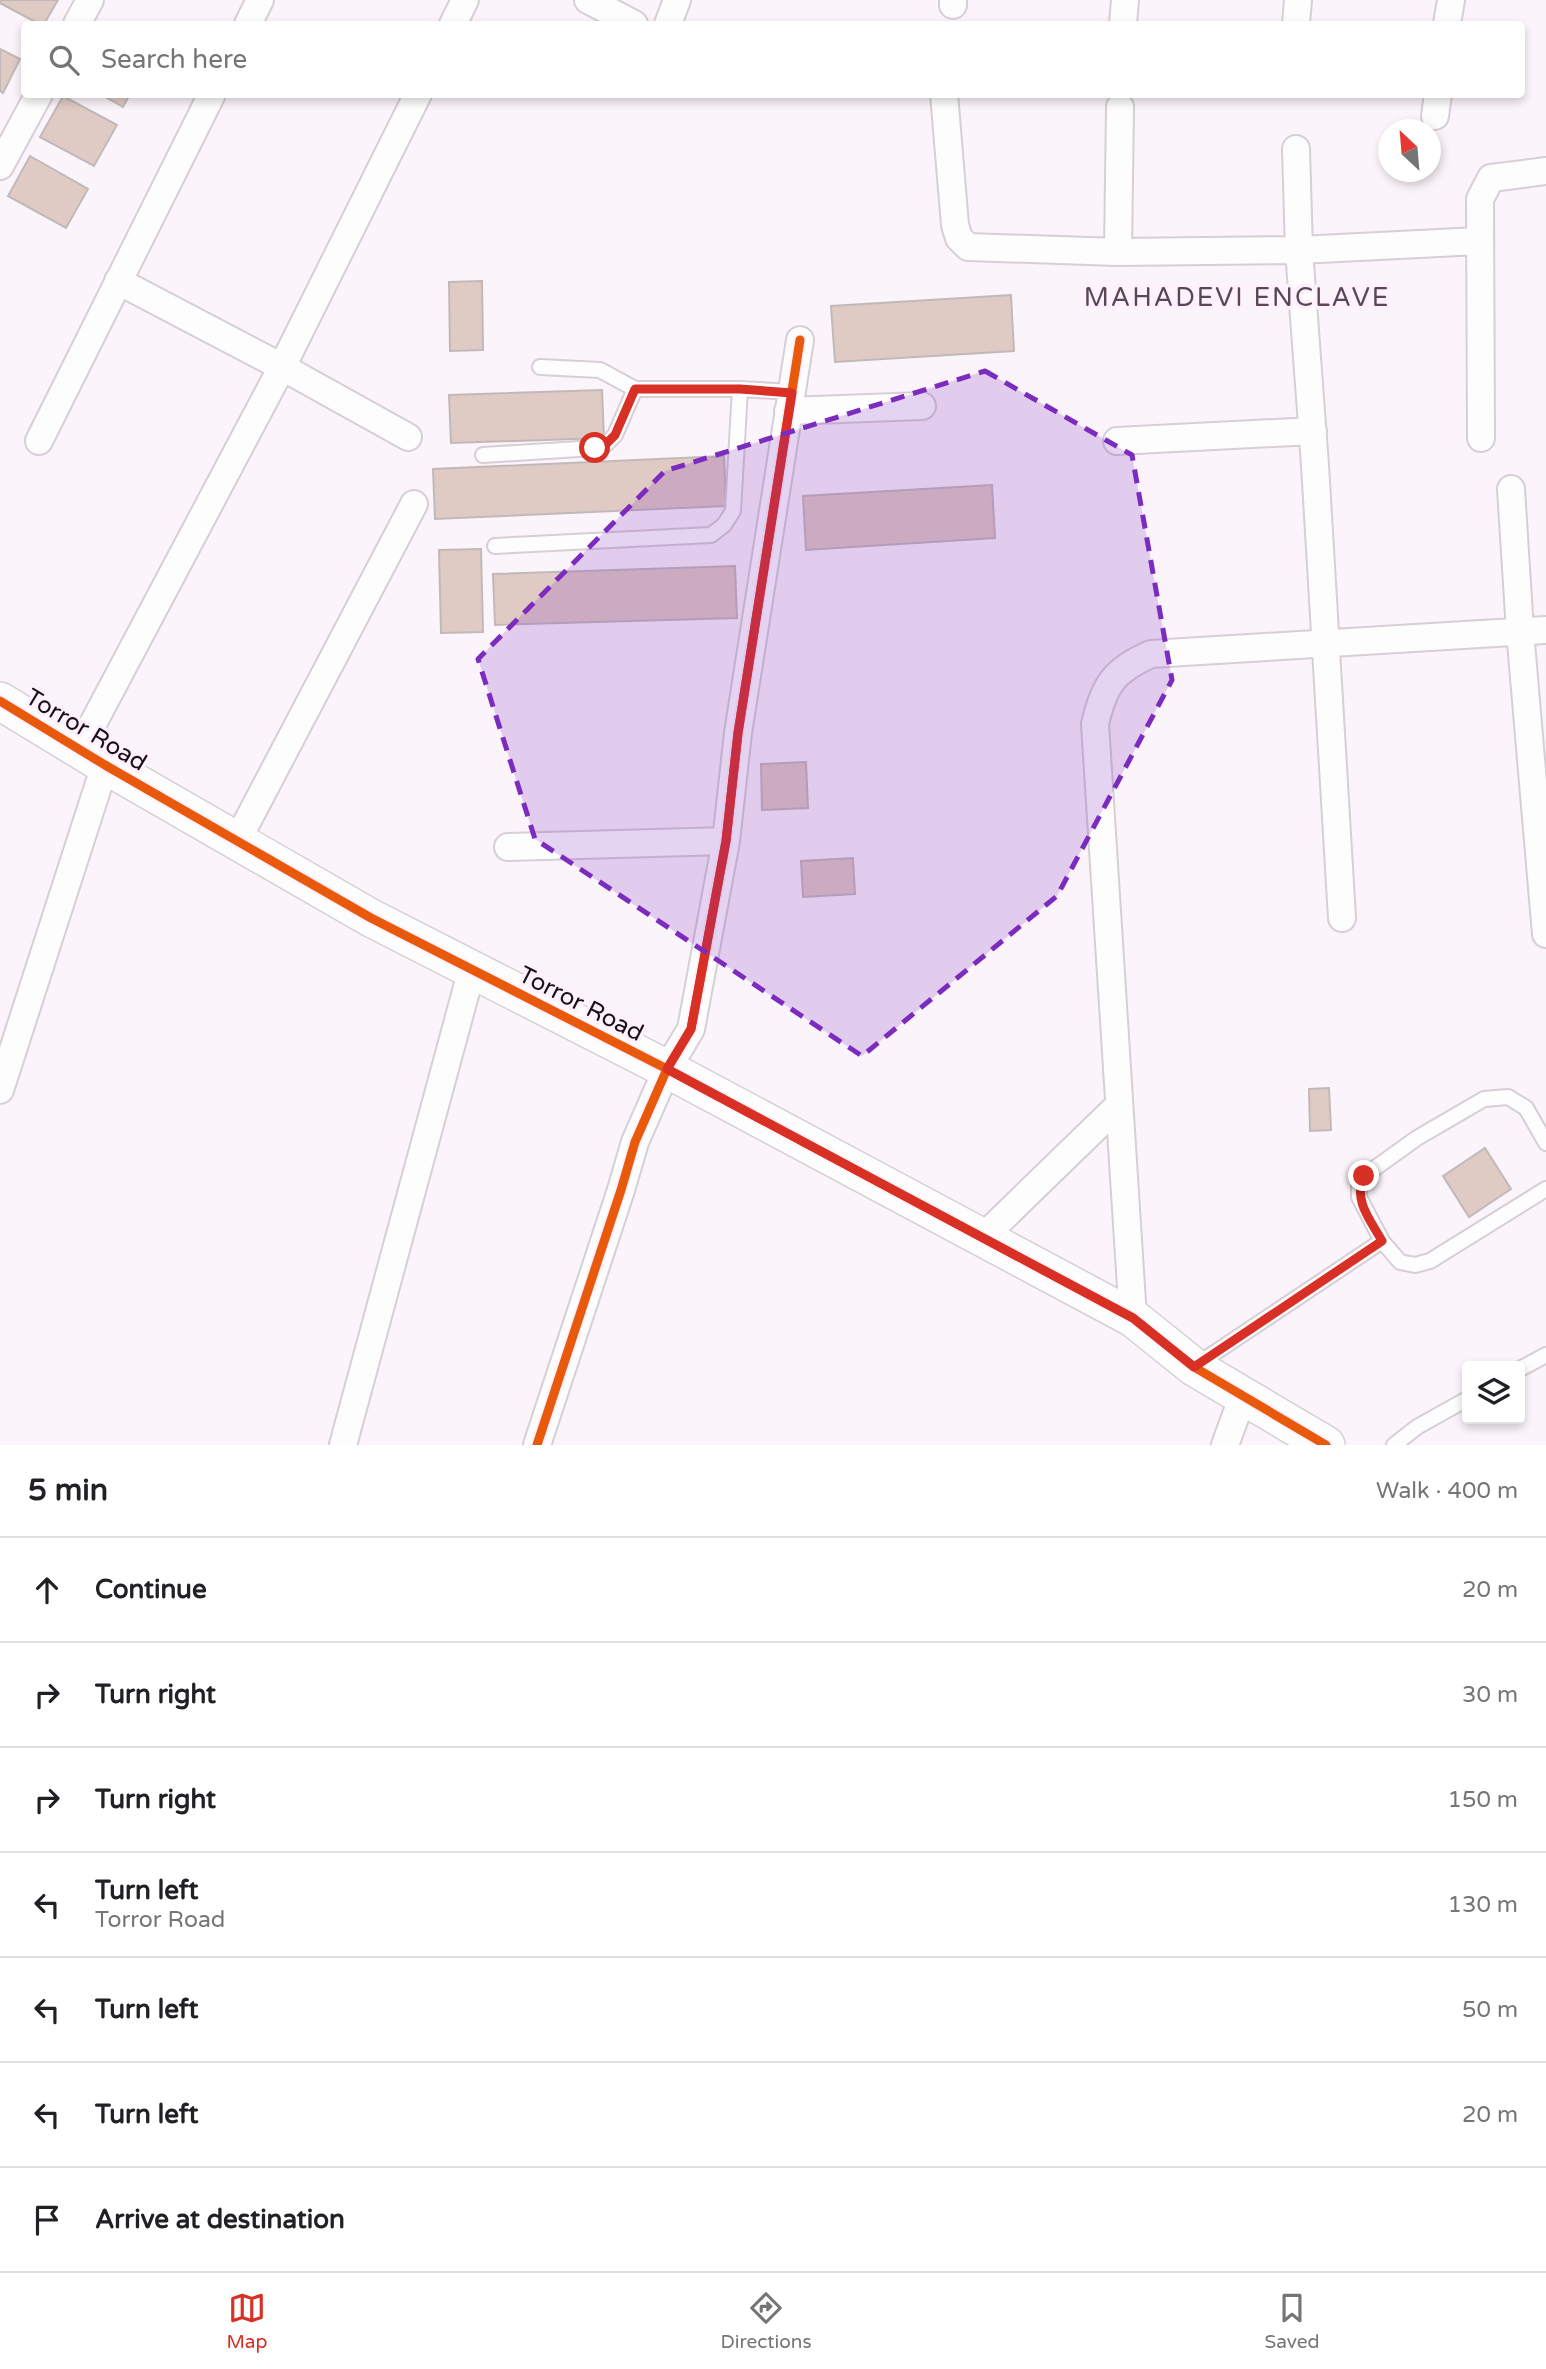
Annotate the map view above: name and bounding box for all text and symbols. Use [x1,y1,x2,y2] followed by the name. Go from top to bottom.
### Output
[21,21,1525,98] search box
[45,41,83,79] icon: search
[101,44,247,75] text: Search here
[1378,119,1441,182] north arrow
[1084,282,1390,313] district label: MAHADEVI ENCLAVE
[579,432,610,463] route start
[20,683,152,777] street label: Torror Road
[514,960,648,1048] street label: Torror Road
[1348,1160,1379,1191] route end
[1462,1361,1525,1424] map controls
[1462,1361,1525,1424] button: layers
[28,1472,108,1509] text: 5 min
[1376,1477,1518,1505] text: Walk · 400 m
[28,1571,66,1609] icon: ahead
[95,1574,207,1605] text: Continue
[1462,1576,1518,1604] text: 20 m
[28,1676,66,1714] icon: right
[95,1679,216,1710] text: Turn right
[1462,1681,1518,1709] text: 30 m
[28,1781,66,1819] icon: right
[95,1784,216,1815] text: Turn right
[1448,1786,1518,1814] text: 150 m
[95,1875,198,1906] text: Turn left
[28,1886,66,1924] icon: left
[1448,1891,1518,1919] text: 130 m
[95,1906,225,1934] text: Torror Road
[28,1991,66,2029] icon: left
[95,1994,198,2025] text: Turn left
[1462,1996,1518,2024] text: 50 m
[28,2096,66,2134] icon: left
[95,2099,198,2130] text: Turn left
[1462,2101,1518,2129] text: 20 m
[28,2201,66,2239] icon: arrive
[95,2204,345,2235] text: Arrive at destination
[227,2289,268,2353] tab: Map
[721,2289,812,2353] tab: Directions
[1265,2289,1319,2353] tab: Saved

